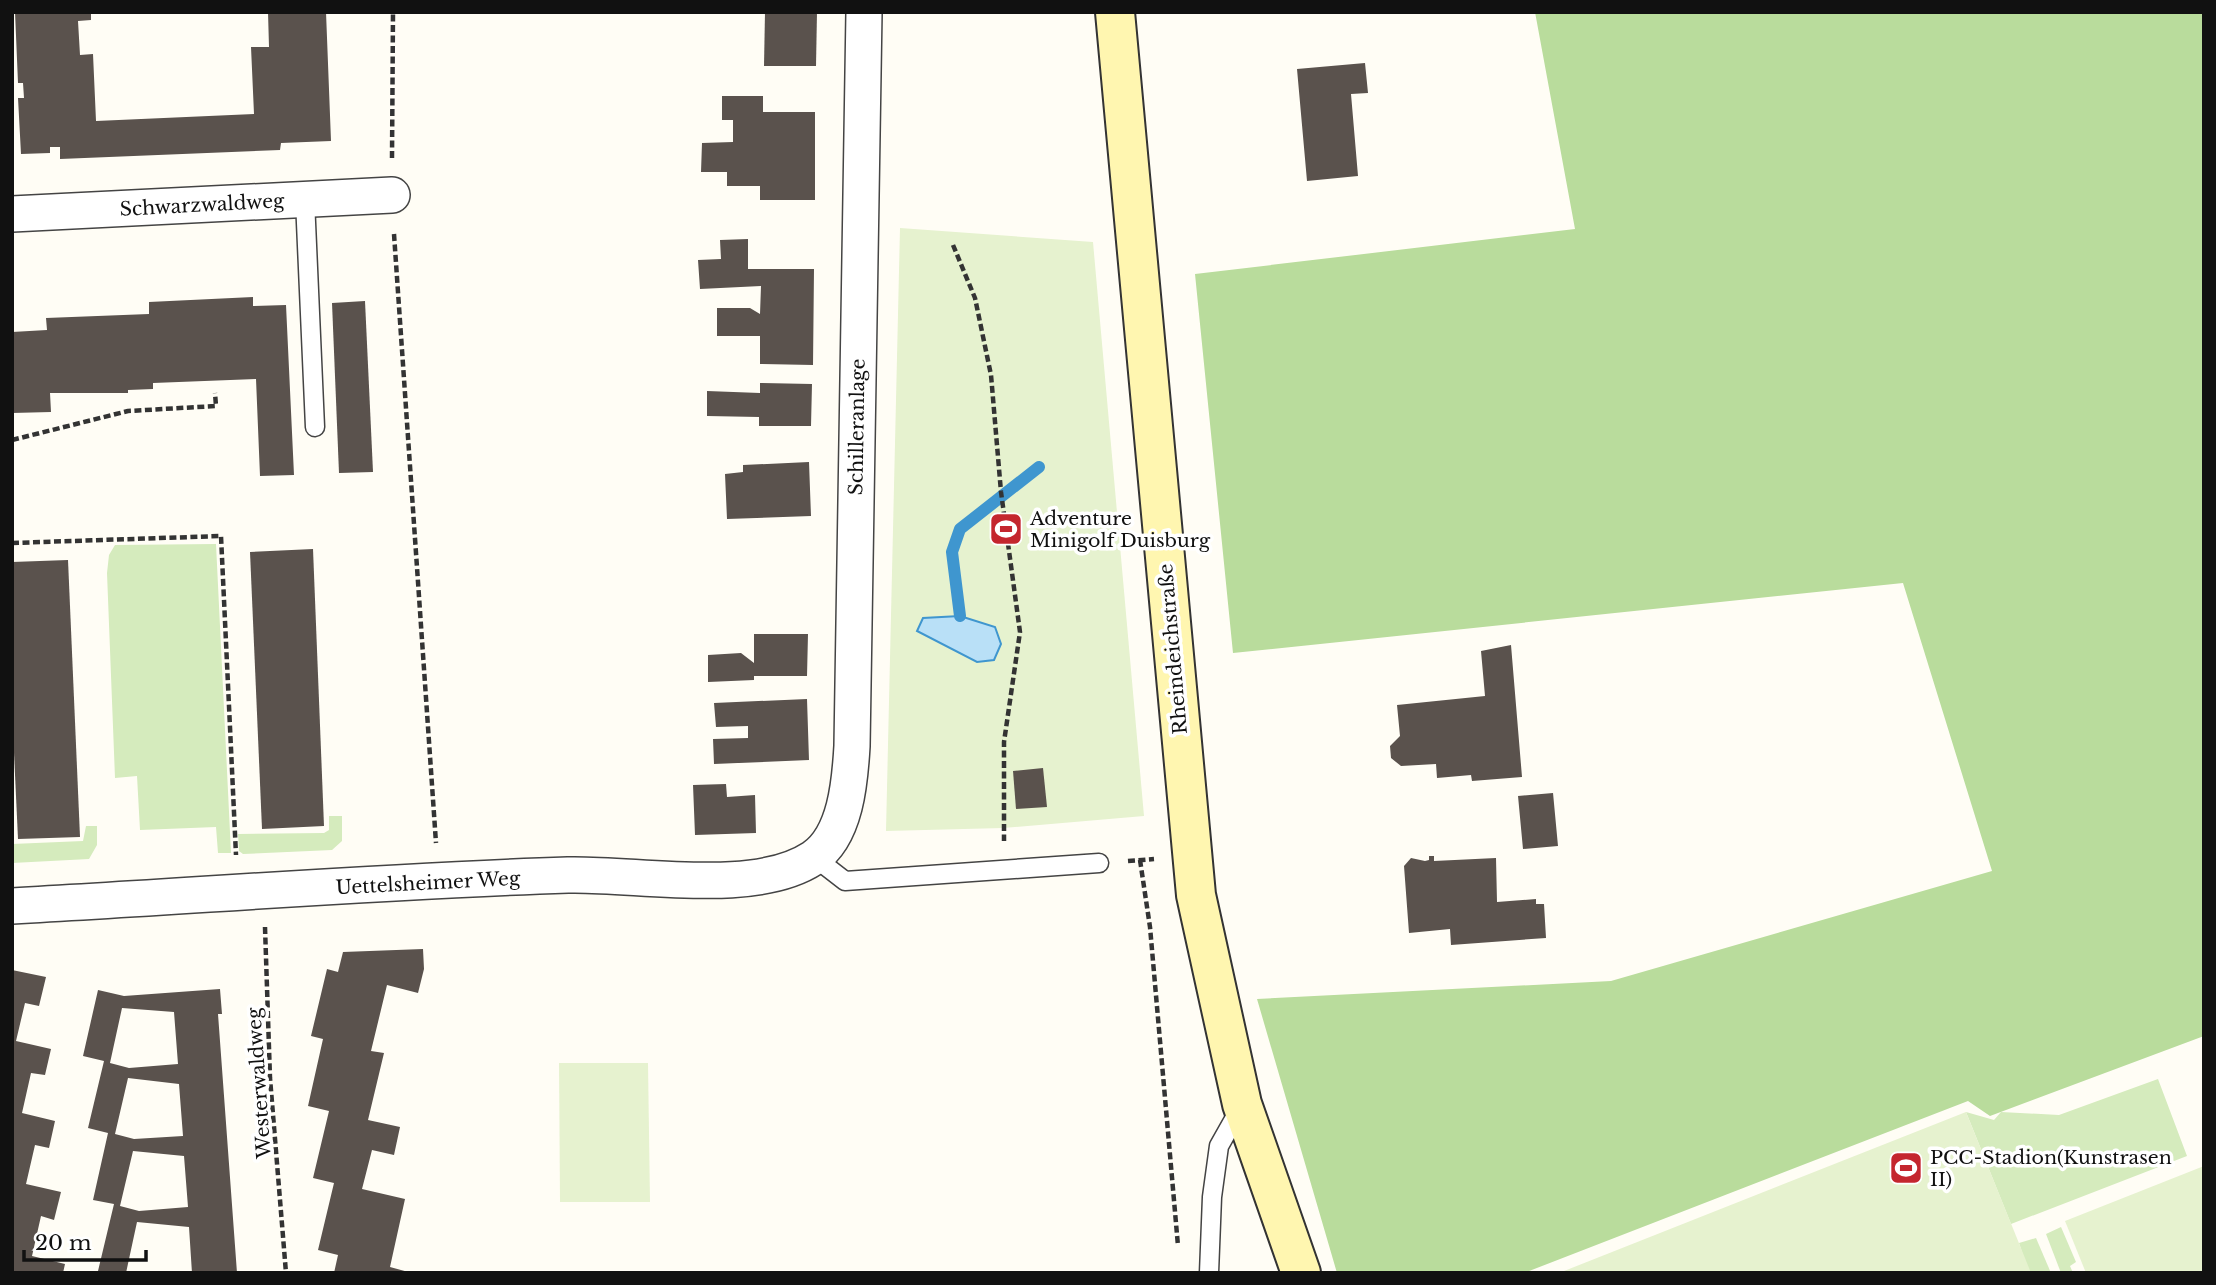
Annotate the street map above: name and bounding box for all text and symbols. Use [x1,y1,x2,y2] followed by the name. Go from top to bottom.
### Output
[119,189,286,221] street label: Schwarzwaldweg
[844,358,870,496] street label: Schilleranlage
[1029,507,1211,552] place label: Adventure Minigolf Duisburg
[987,510,1025,548] sports icon: Adventure Minigolf Duisburg
[1154,563,1192,735] street label: Rheindeichstraße
[335,867,521,899] street label: Uettelsheimer Weg
[242,1006,276,1160] street label: Westerwaldweg
[1930,1146,2172,1191] place label: PCC-Stadion(Kunstrasen II)
[1887,1149,1925,1187] sports icon: PCC-Stadion(Kunstrasen II)
[24,1218,147,1262] scale bar
[35,1230,92,1256] text: 20 m

